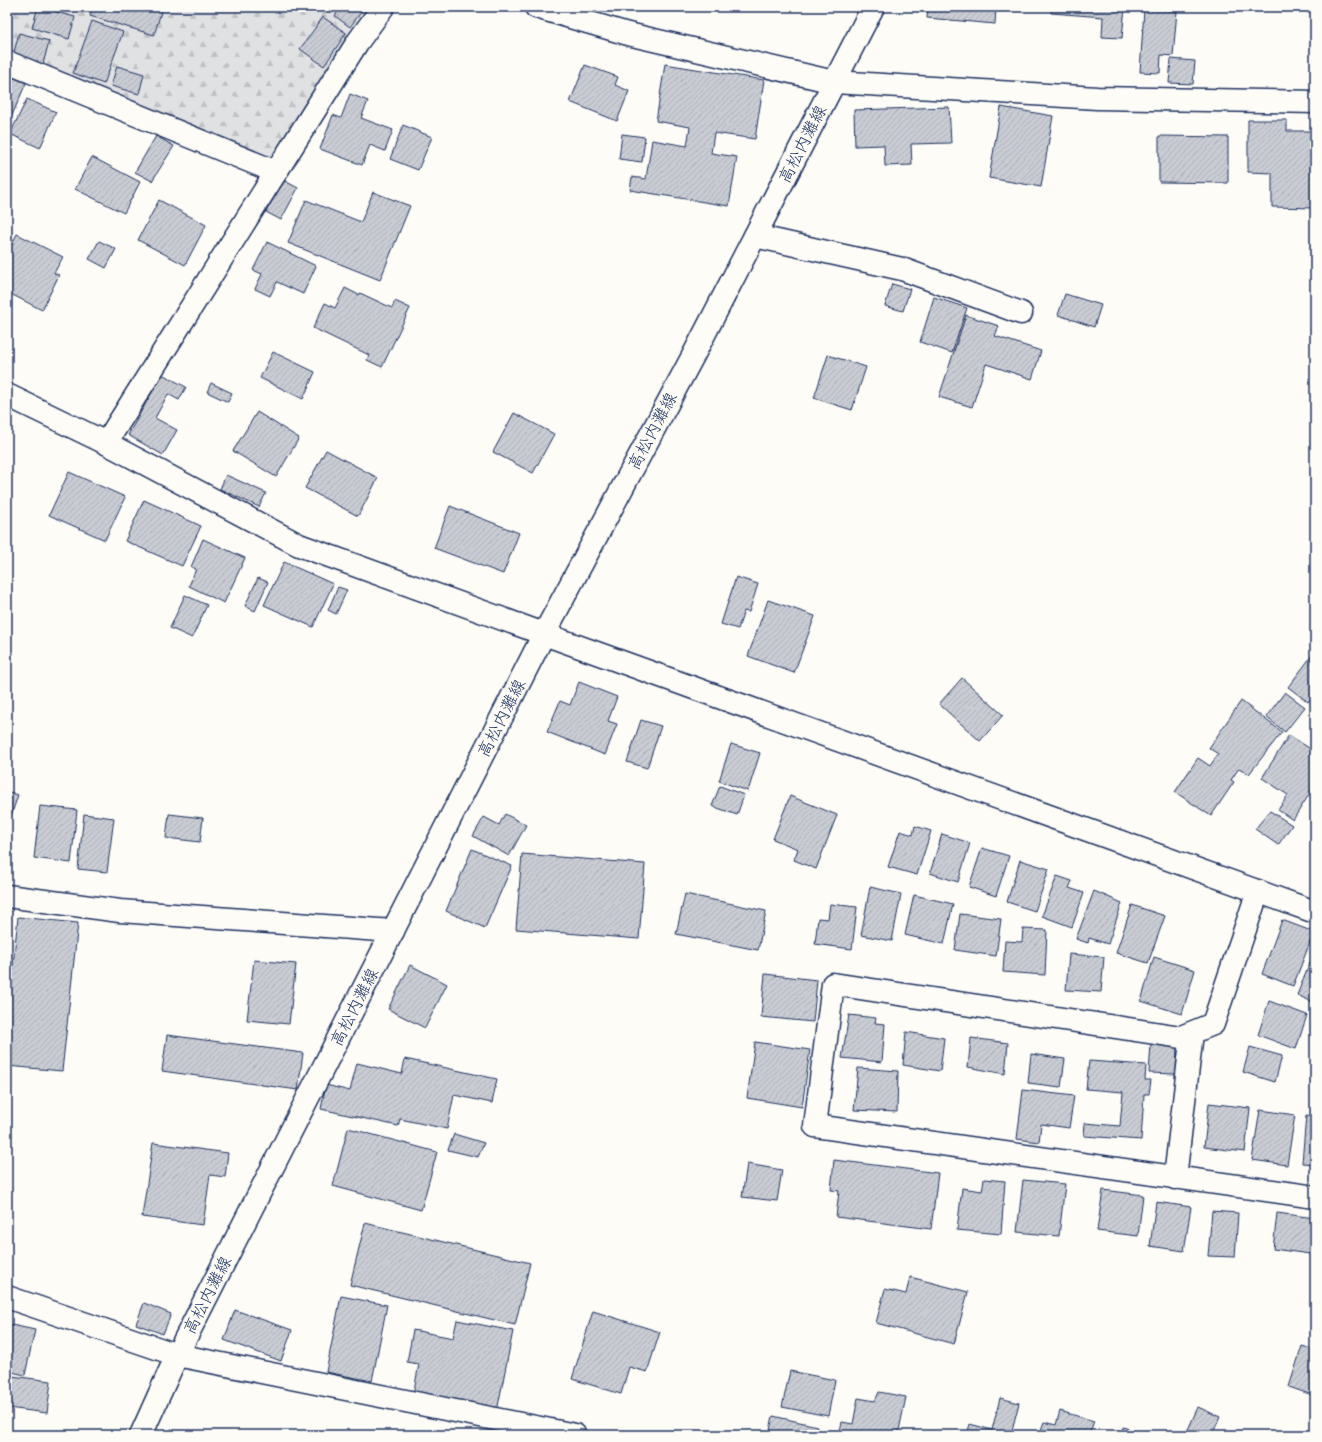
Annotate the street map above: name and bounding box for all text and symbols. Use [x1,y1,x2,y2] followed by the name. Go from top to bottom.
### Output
[773,101,834,188] street label: 高松内灘線
[622,388,684,475] street label: 高松内灘線
[472,675,533,762] street label: 高松内灘線
[325,964,386,1051] street label: 高松内灘線
[178,1252,239,1339] street label: 高松内灘線

